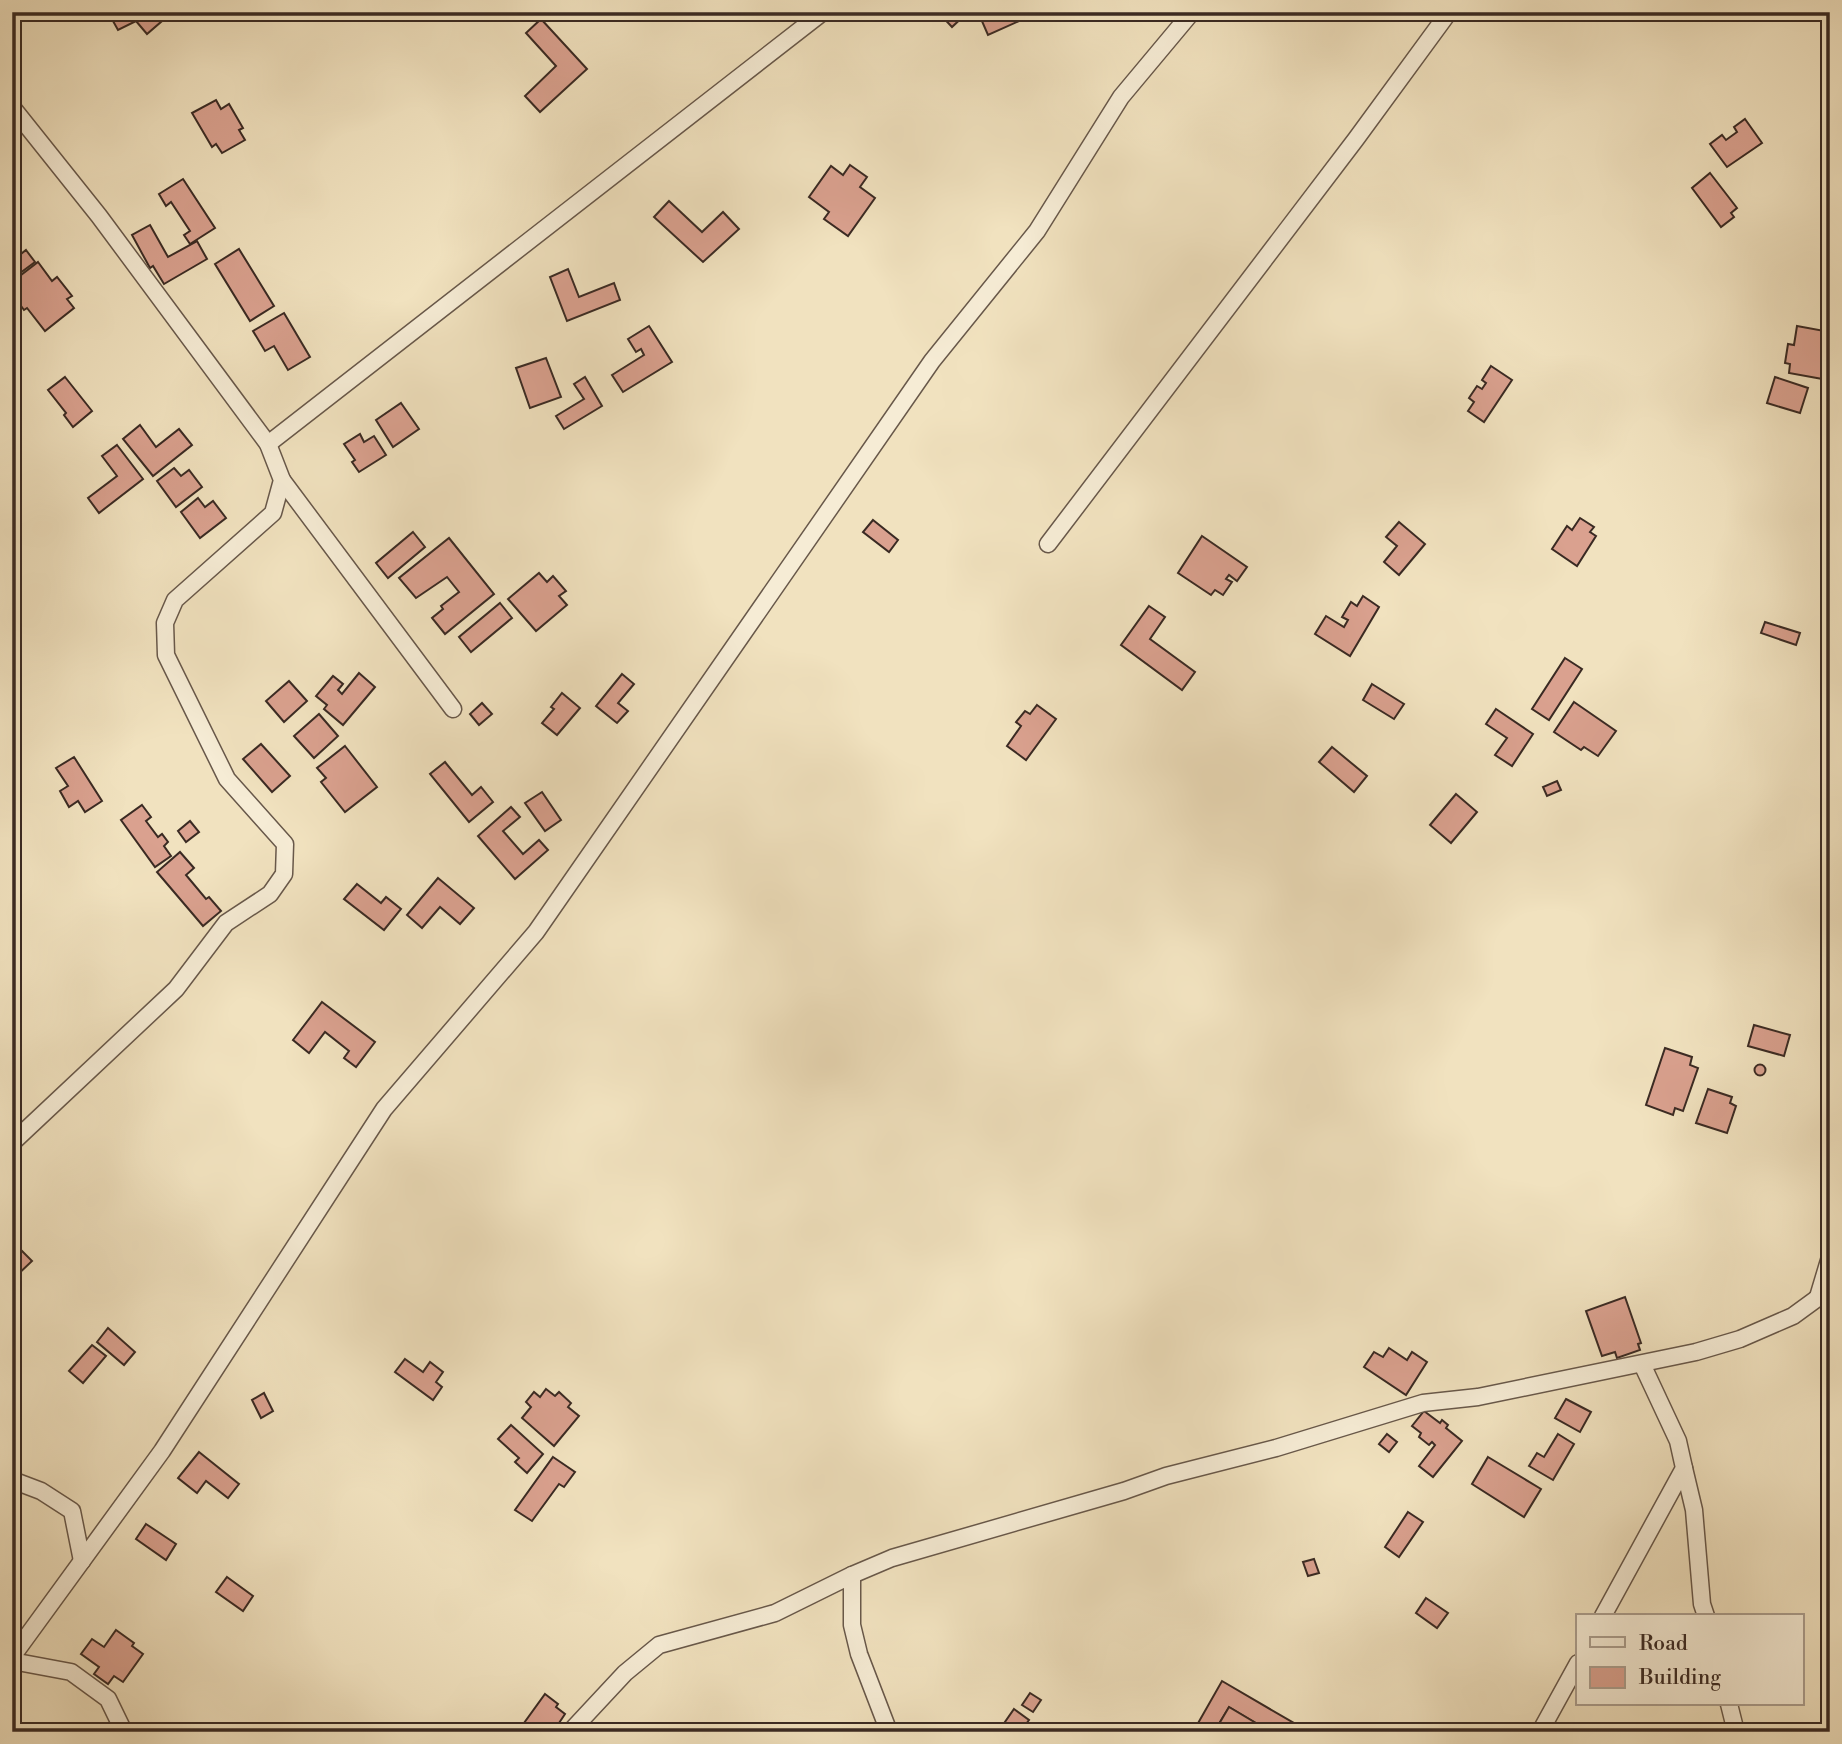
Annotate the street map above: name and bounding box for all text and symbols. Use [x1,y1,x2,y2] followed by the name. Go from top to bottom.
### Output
[1576,1614,1804,1706] legend
[1639,1631,1688,1657] text: Road
[1638,1665,1721,1691] text: Building

